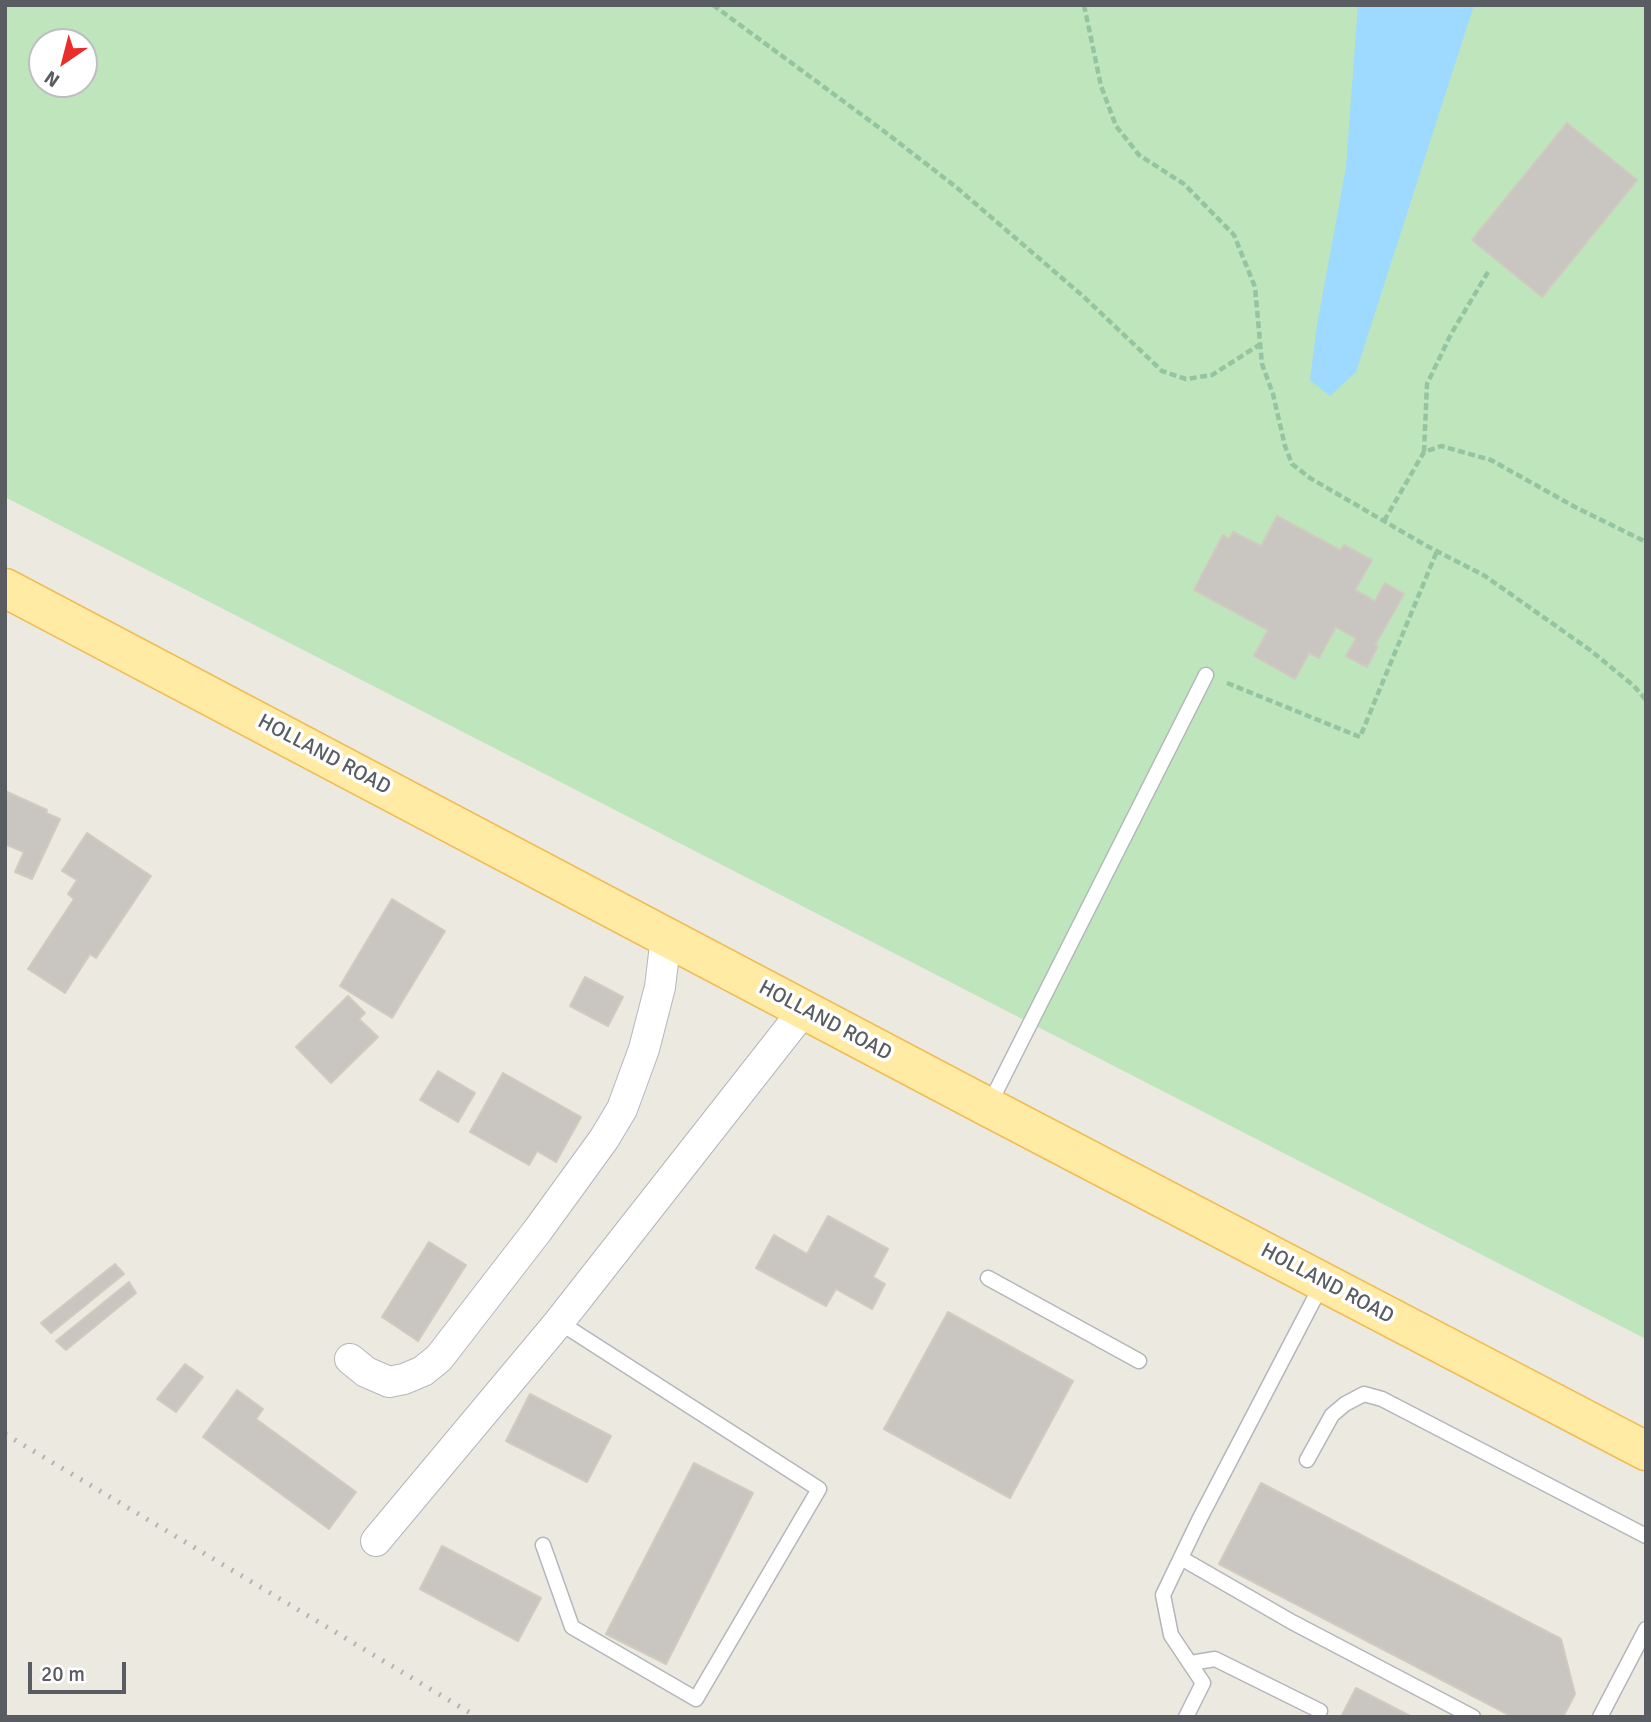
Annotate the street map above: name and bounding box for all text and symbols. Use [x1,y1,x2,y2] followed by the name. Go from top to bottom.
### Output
[28,28,98,98] north arrow
[40,65,64,92] text: N
[253,709,395,801] street label: HOLLAND ROAD
[754,975,896,1067] street label: HOLLAND ROAD
[1256,1238,1398,1330] street label: HOLLAND ROAD
[32,1648,130,1692] scale bar
[41,1661,85,1687] text: 20 m

